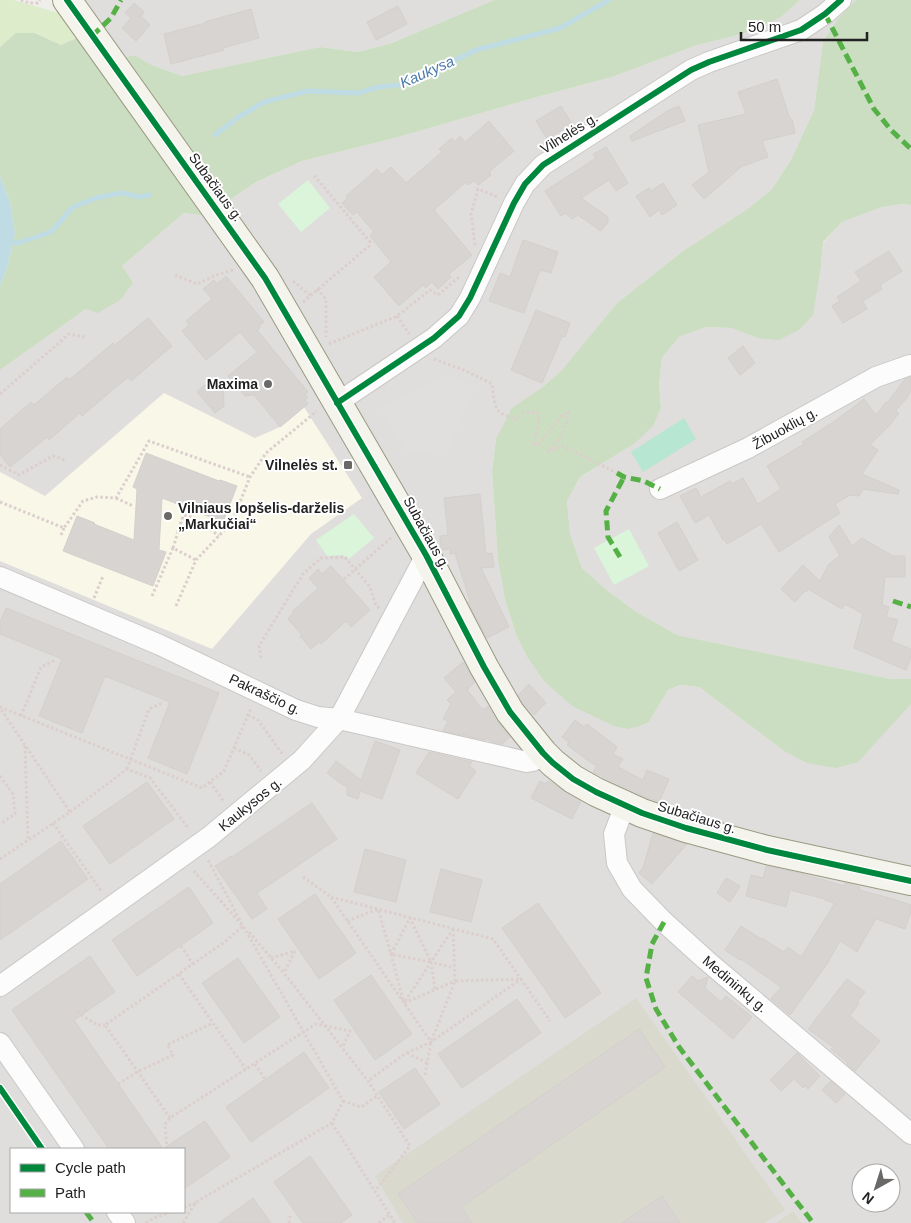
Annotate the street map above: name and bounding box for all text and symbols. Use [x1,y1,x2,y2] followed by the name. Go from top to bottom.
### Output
[741,10,867,42] scale bar
[748,18,781,35] text: 50 m
[397,52,457,91] water label: Kaukysa
[537,109,601,157] street label: Vilnelės g.
[186,150,246,224] street label: Subačiaus g.
[207,376,258,392] place label: Maxima
[262,378,274,390] marker: Maxima
[750,404,820,452] street label: Žibuoklių g.
[265,457,338,473] place label: Vilnelės st.
[342,459,354,471] marker: Vilnelės st.
[400,494,454,572] street label: Subačiaus g.
[178,500,344,532] place label: Vilniaus lopšelis-darželis „Markučiai“
[162,510,174,522] marker: Vilniaus lopšelis-darželis „Markučiai“
[227,670,303,718] street label: Pakraščio g.
[215,774,285,834] street label: Kaukysos g.
[656,798,738,836] street label: Subačiaus g.
[699,952,771,1016] street label: Medininkų g.
[10,1148,185,1213] legend
[55,1159,126,1176] text: Cycle path
[851,1163,901,1213] north arrow
[55,1184,86,1201] text: Path
[859,1189,877,1208] text: N

